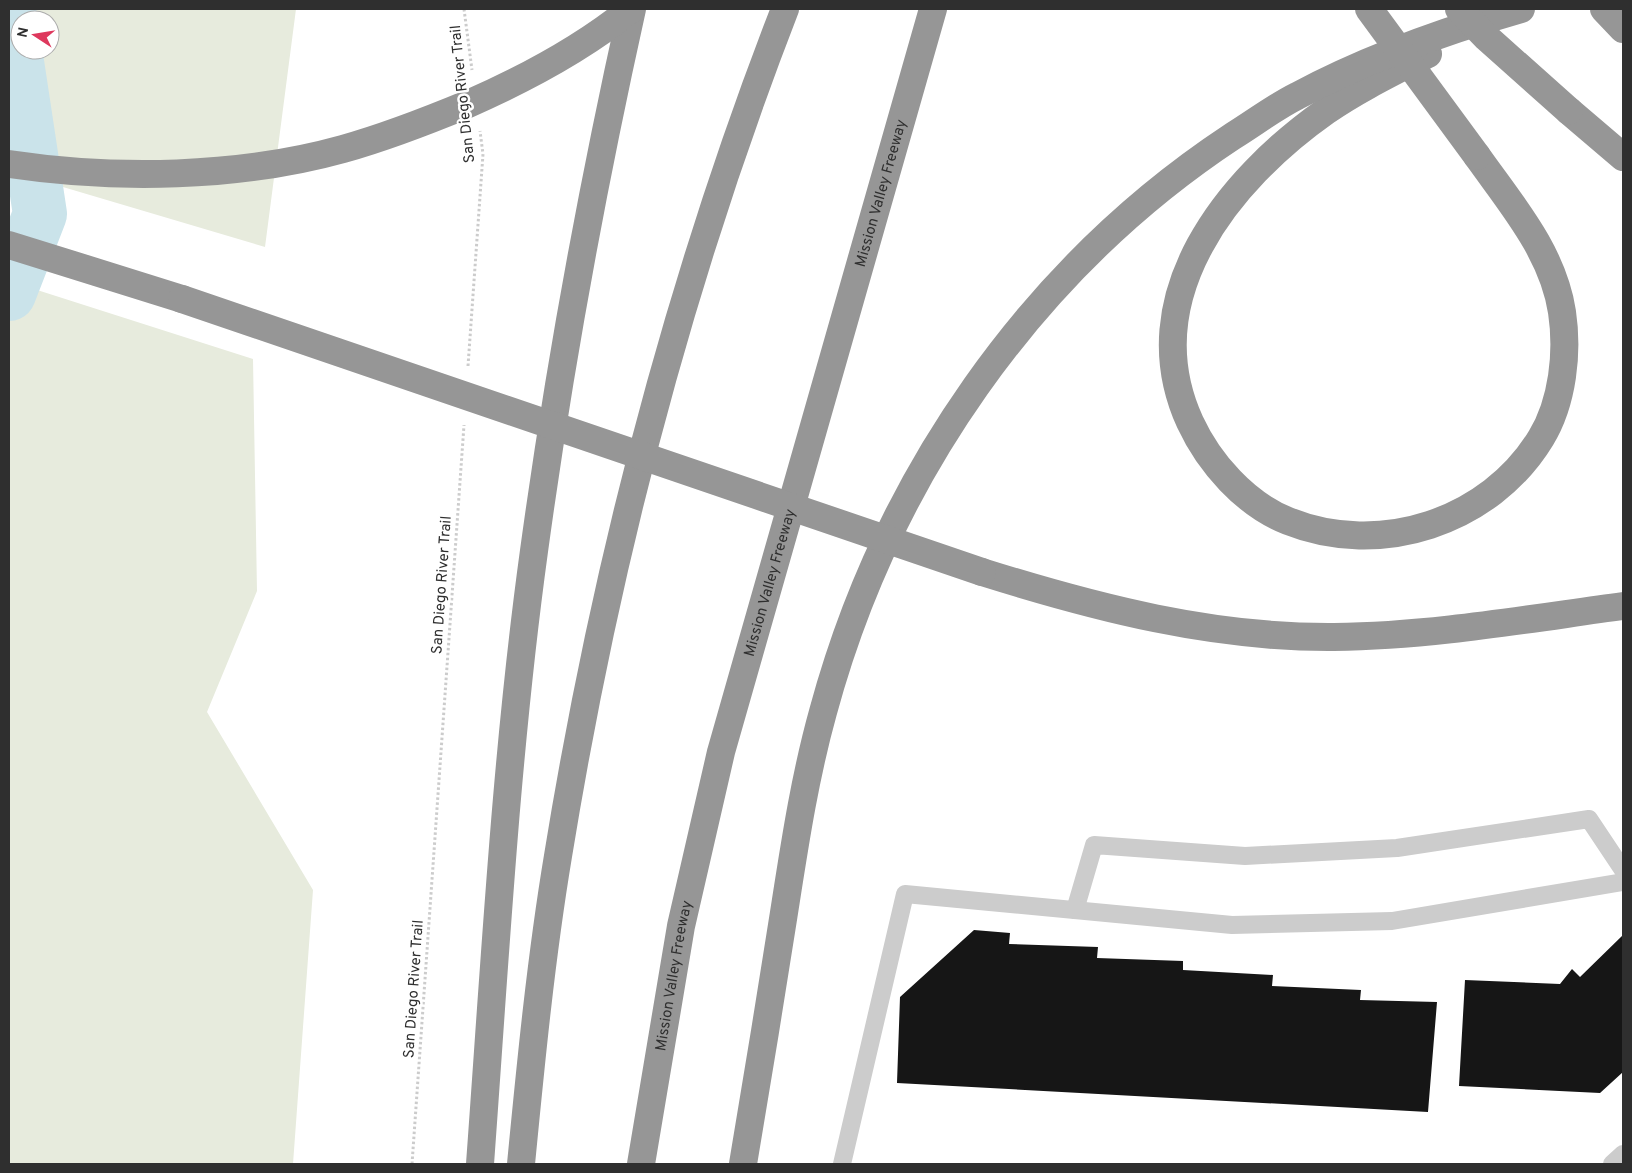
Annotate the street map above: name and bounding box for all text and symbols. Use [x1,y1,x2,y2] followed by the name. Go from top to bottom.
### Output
[10,10,60,60] north arrow
[447,24,480,164] street label: San Diego River Trail
[14,26,33,39] text: N
[852,118,912,270] street label: Mission Valley Freeway
[741,507,801,659] street label: Mission Valley Freeway
[428,515,457,655] street label: San Diego River Trail
[652,899,698,1053] street label: Mission Valley Freeway
[400,919,429,1059] street label: San Diego River Trail

